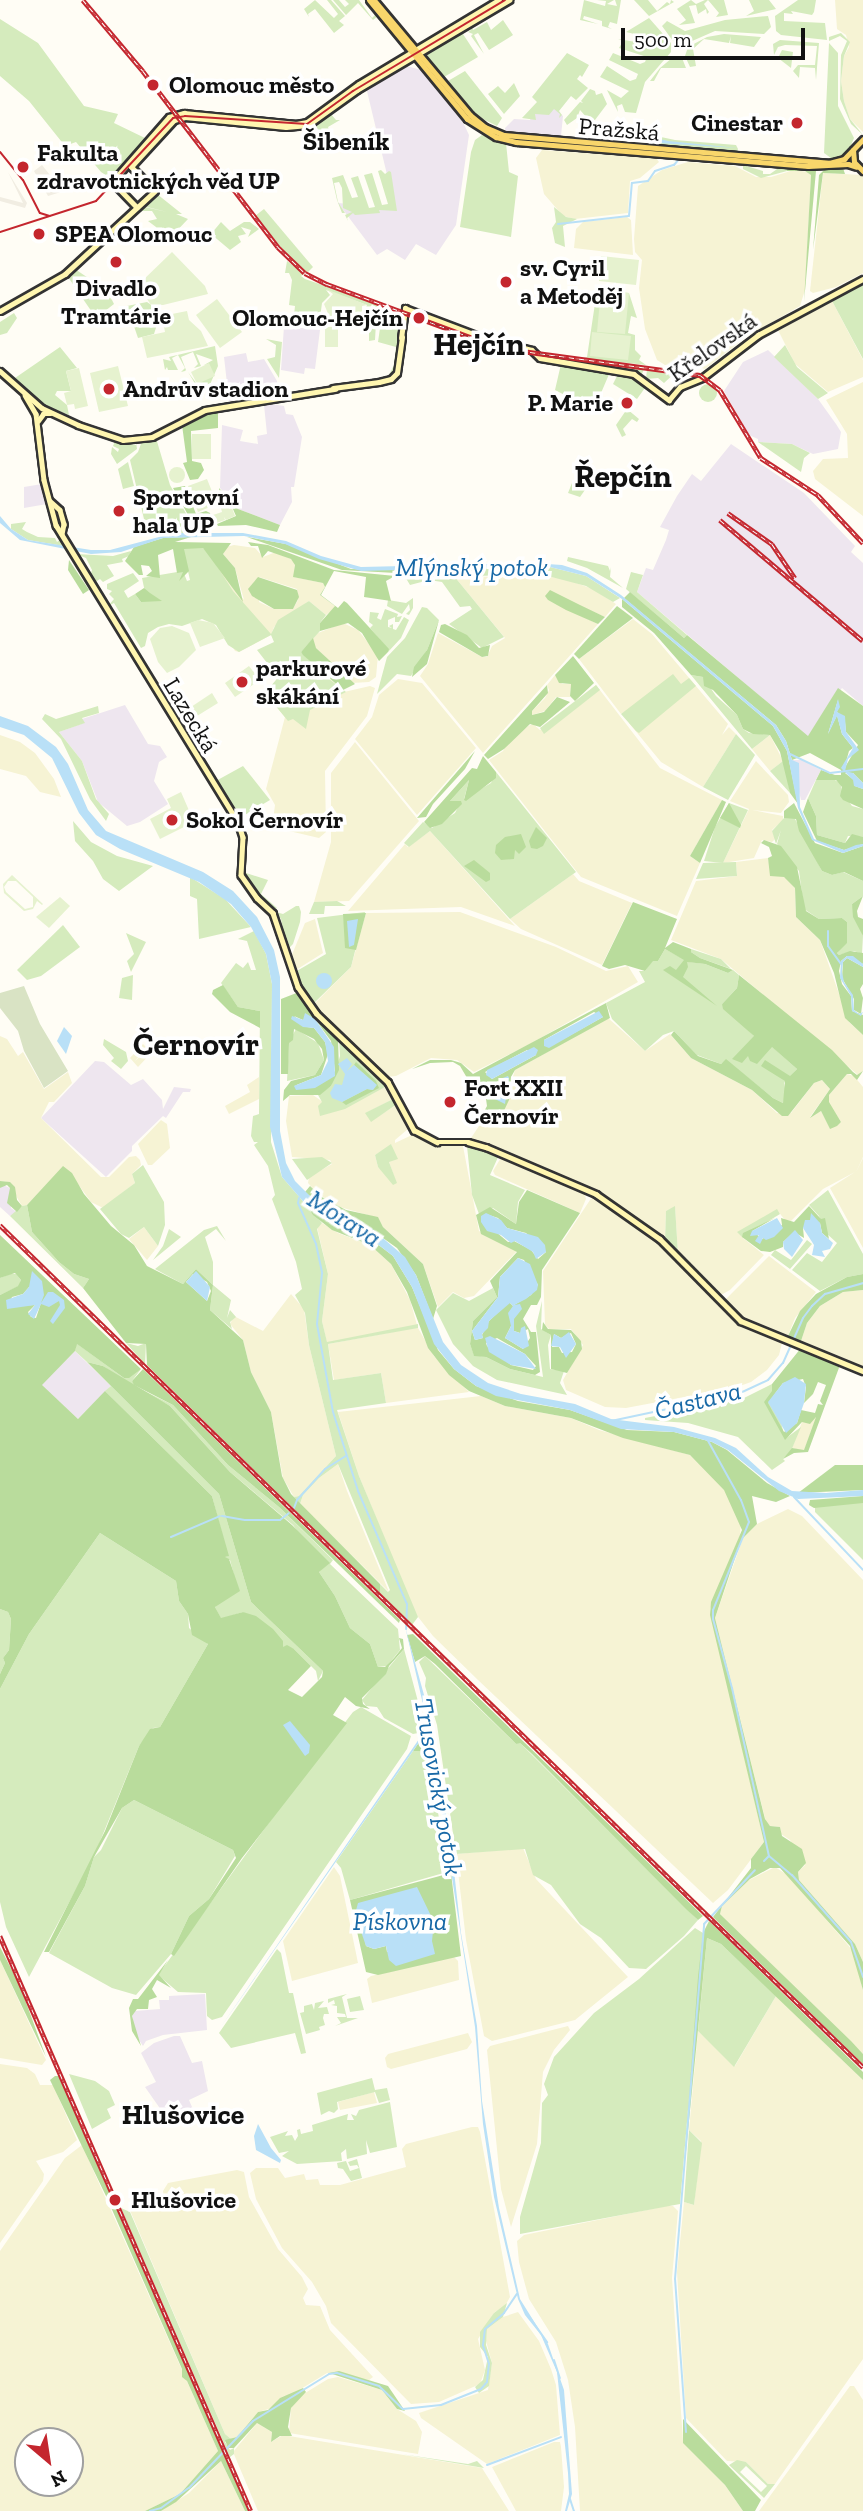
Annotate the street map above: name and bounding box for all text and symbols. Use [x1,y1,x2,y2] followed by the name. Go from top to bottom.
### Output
[625,14,809,58] scale bar
[634,27,692,52] text: 500 m
[169,71,334,99] place label: Olomouc město
[143,75,163,95] marker: Olomouc město
[691,109,783,137] place label: Cinestar
[577,111,661,147] street label: Pražská
[789,115,805,131] marker: Cinestar
[303,126,389,158] district label: Šibeník
[37,139,281,195] place label: Fakulta zdravotnických věd UP
[15,159,31,175] marker: Fakulta zdravotnických věd UP
[55,220,213,248] place label: SPEA Olomouc
[29,224,49,244] marker: SPEA Olomouc
[108,254,124,270] marker: Divadlo Tramtárie
[520,254,623,310] place label: sv. Cyril a Metoděj
[61,274,171,330] place label: Divadlo Tramtárie
[498,274,514,290] marker: sv. Cyril a Metoděj
[232,304,403,332] place label: Olomouc-Hejčín
[662,306,762,388] street label: Křelovská
[409,308,429,328] marker: Olomouc-Hejčín
[433,325,525,363] district label: Hejčín
[123,375,289,403] place label: Andrův stadion
[101,381,117,397] marker: Andrův stadion
[528,389,613,417] place label: P. Marie
[619,395,635,411] marker: P. Marie
[574,457,672,495] district label: Řepčín
[133,483,239,539] place label: Sportovní hala UP
[111,503,127,519] marker: Sportovní hala UP
[395,552,549,584] water label: Mlýnský potok
[256,654,366,710] place label: parkurové skákání
[157,672,225,758] street label: Lazecká
[234,674,250,690] marker: parkurové skákání
[186,806,343,834] place label: Sokol Černovír
[164,812,180,828] marker: Sokol Černovír
[133,1025,259,1063] district label: Černovír
[464,1074,563,1130] place label: Fort XXII Černovír
[442,1094,458,1110] marker: Fort XXII Černovír
[301,1184,387,1254] water label: Morava
[652,1375,744,1427] water label: Častava
[407,1696,469,1878] water label: Trusovický potok
[353,1906,447,1938] water label: Pískovna
[122,2098,244,2132] district label: Hlušovice
[131,2186,236,2214] place label: Hlušovice
[105,2190,125,2210] marker: Hlušovice
[14,2427,84,2497] north arrow
[47,2465,70,2493] text: N

